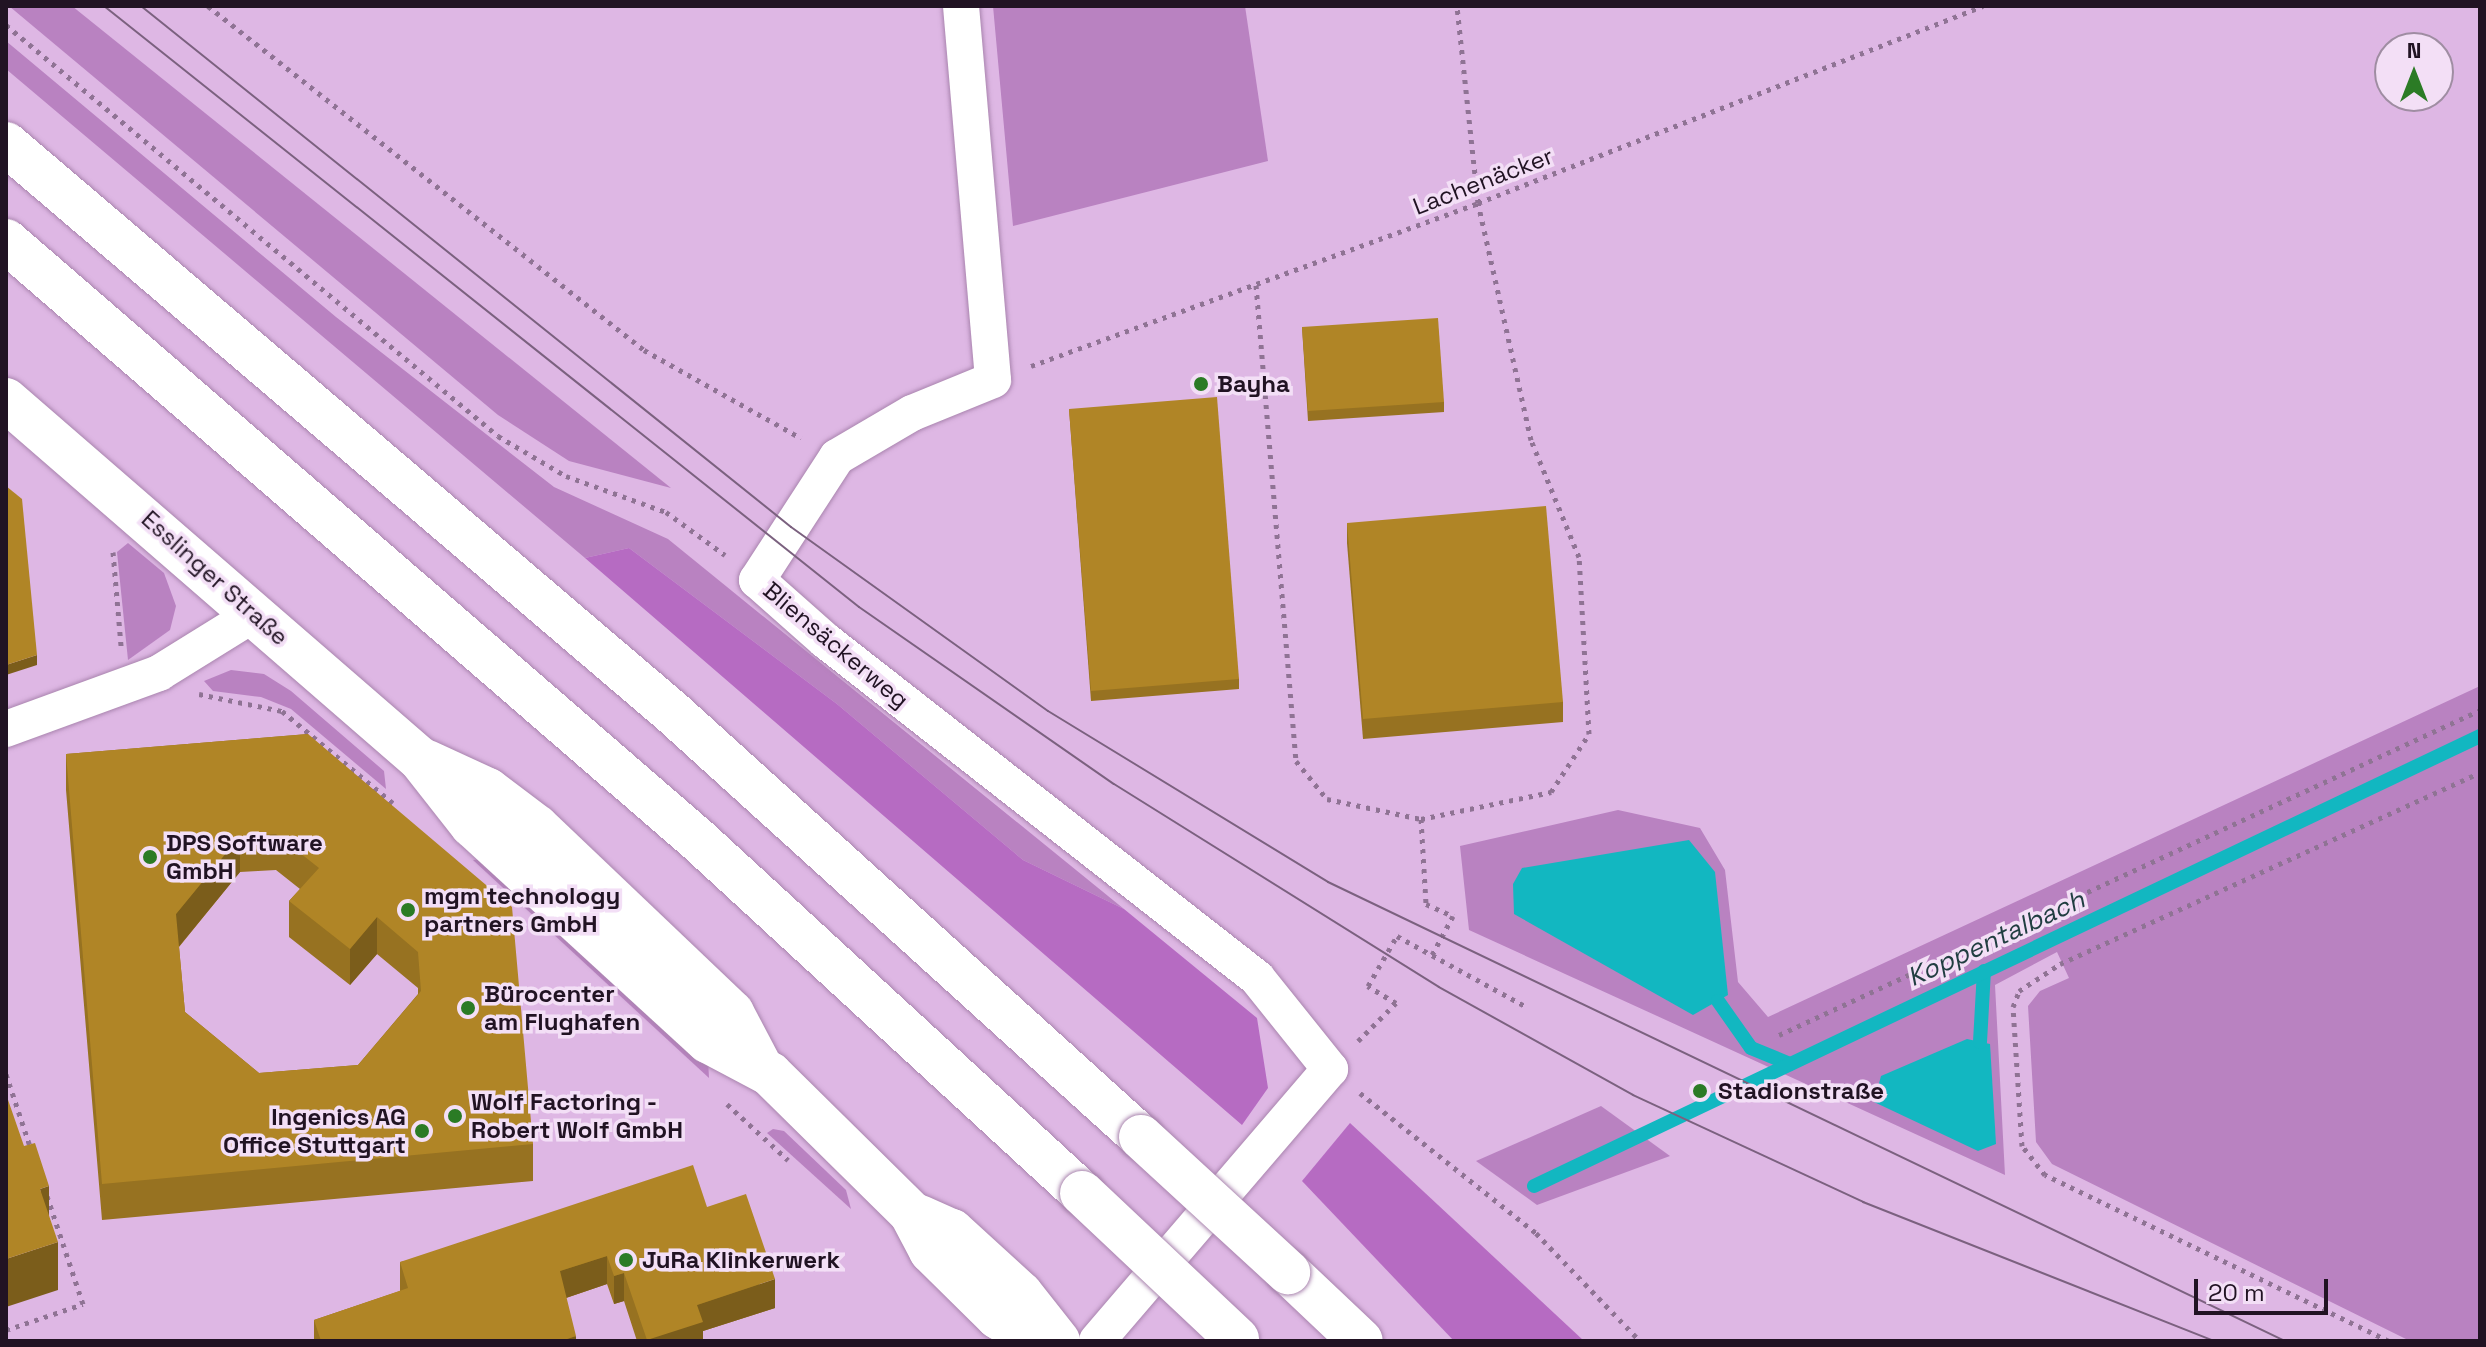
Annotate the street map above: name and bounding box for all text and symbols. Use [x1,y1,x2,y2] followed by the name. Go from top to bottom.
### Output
[2374,32,2454,112] north arrow
[2407,36,2421,64] text: N
[1409,141,1557,221] street label: Lachenäcker
[1217,370,1290,398] place label: Bayha
[1192,375,1210,393] marker: Bayha
[136,505,294,651] street label: Esslinger Straße
[757,576,915,714] street label: Bliensäckerweg
[166,829,323,885] place label: DPS Software GmbH
[141,848,159,866] marker: DPS Software GmbH
[424,882,620,938] place label: mgm technology partners GmbH
[1902,884,2090,994] water label: Koppentalbach
[399,901,417,919] marker: mgm technology partners GmbH
[484,980,640,1036] place label: Bürocenter am Flughafen
[459,999,477,1017] marker: Bürocenter am Flughafen
[1718,1077,1884,1105] place label: Stadionstraße
[1689,1080,1711,1102] marker: Stadionstraße
[471,1088,683,1144] place label: Wolf Factoring - Robert Wolf GmbH
[223,1103,406,1159] place label: Ingenics AG Office Stuttgart
[446,1107,464,1125] marker: Wolf Factoring - Robert Wolf GmbH
[413,1122,431,1140] marker: Ingenics AG Office Stuttgart
[642,1246,840,1274] place label: JuRa Klinkerwerk
[617,1251,635,1269] marker: JuRa Klinkerwerk
[2198,1263,2332,1313] scale bar
[2208,1277,2265,1308] text: 20 m

